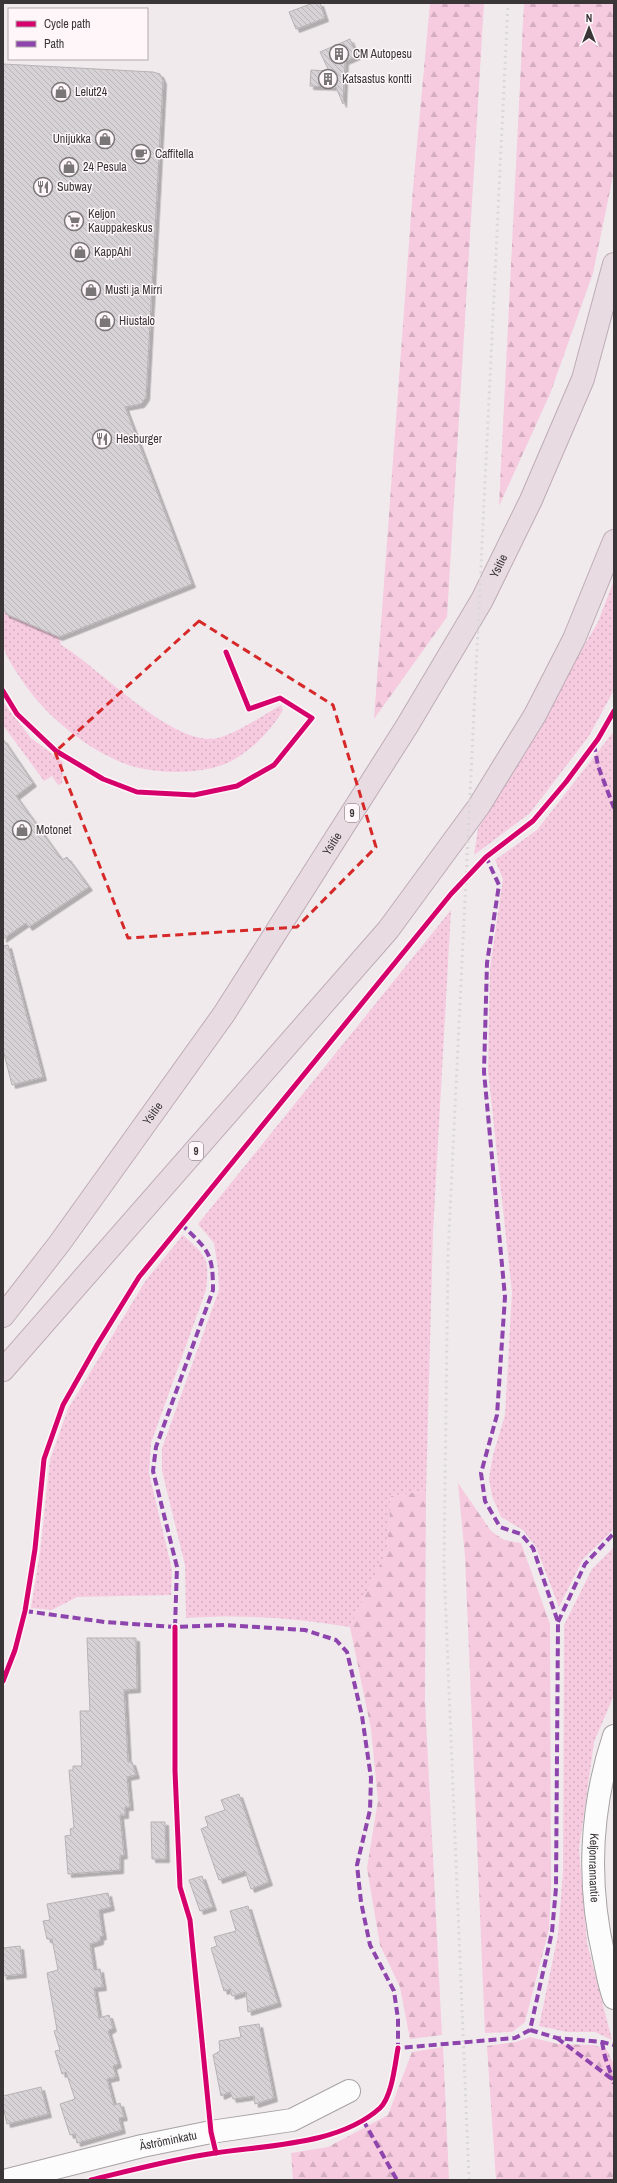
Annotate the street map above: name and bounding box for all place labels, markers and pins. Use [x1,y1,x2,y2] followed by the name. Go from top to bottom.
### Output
[328,43,350,65] building icon: CM Autopesu
[353,46,412,62] place label: CM Autopesu
[317,68,339,90] building icon: Katsastus kontti
[342,71,412,87] place label: Katsastus kontti
[50,81,72,103] shop icon: Lelut24
[75,84,108,100] place label: Lelut24
[94,128,116,150] shop icon: Unijukka
[53,131,92,147] place label: Unijukka
[130,143,152,165] cafe icon: Caffitella
[155,146,194,162] place label: Caffitella
[58,156,80,178] shop icon: 24 Pesula
[83,159,127,175] place label: 24 Pesula
[32,176,54,198] restaurant icon: Subway
[57,179,92,195] place label: Subway
[88,206,153,236] place label: Keljon Kauppakeskus
[63,210,85,232] supermarket icon: Keljon Kauppakeskus
[69,241,91,263] shop icon: KappAhl
[94,244,131,260] place label: KappAhl
[80,279,102,301] shop icon: Musti ja Mirri
[105,282,162,298] place label: Musti ja Mirri
[94,310,116,332] shop icon: Hiustalo
[119,313,155,329] place label: Hiustalo
[91,428,113,450] restaurant icon: Hesburger
[116,431,163,447] place label: Hesburger
[11,819,33,841] shop icon: Motonet
[36,822,72,838] place label: Motonet

